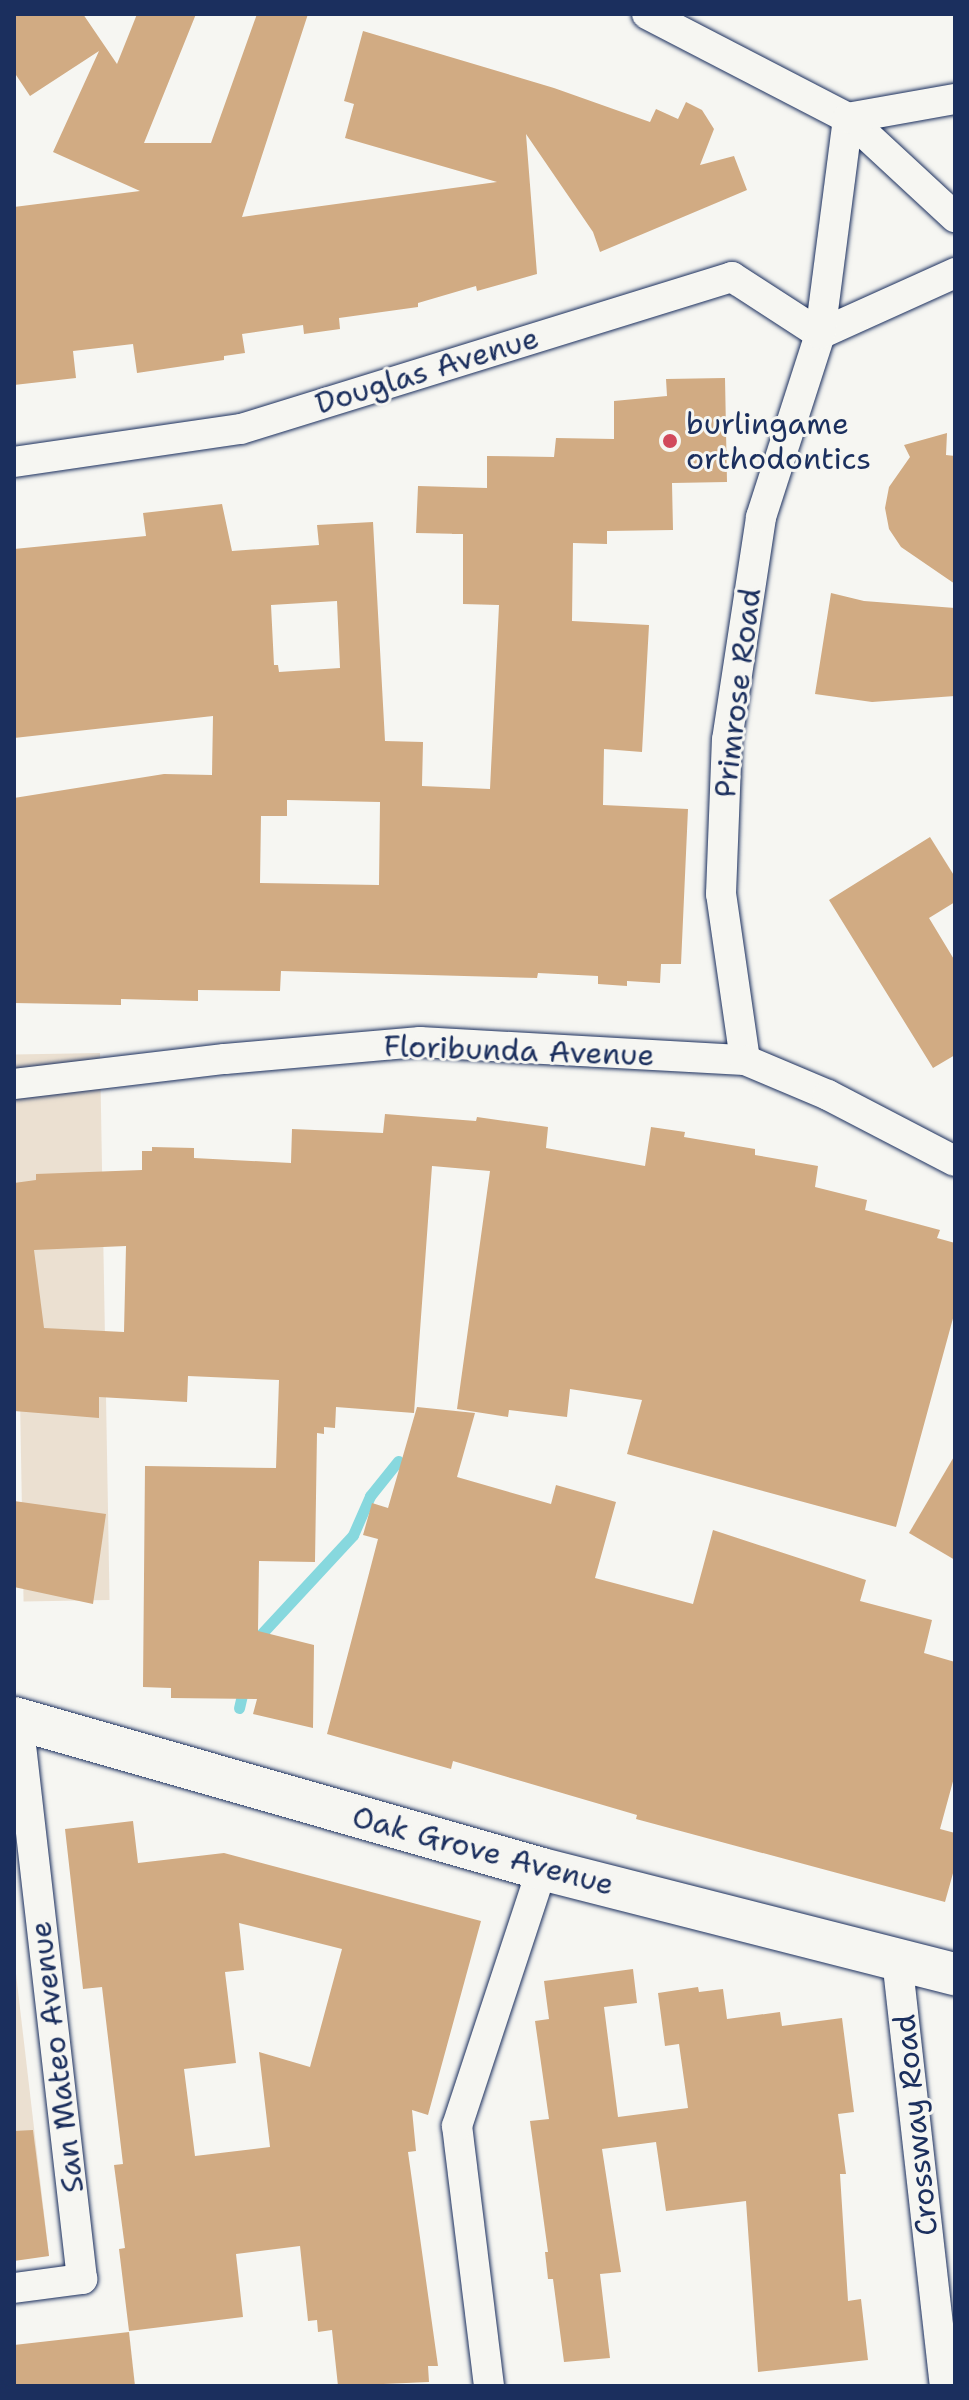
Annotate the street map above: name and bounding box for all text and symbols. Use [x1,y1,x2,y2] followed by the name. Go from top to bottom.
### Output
[311,320,543,422] street label: Douglas Avenue
[686,406,871,476] place label: burlingame orthodontics
[661,432,679,450] marker: burlingame orthodontics
[707,586,769,800] street label: Primrose Road
[383,1028,655,1074] street label: Floribunda Avenue
[348,1799,618,1903] street label: Oak Grove Avenue
[22,1919,92,2195] street label: San Mateo Avenue
[886,2012,946,2238] street label: Crossway Road

